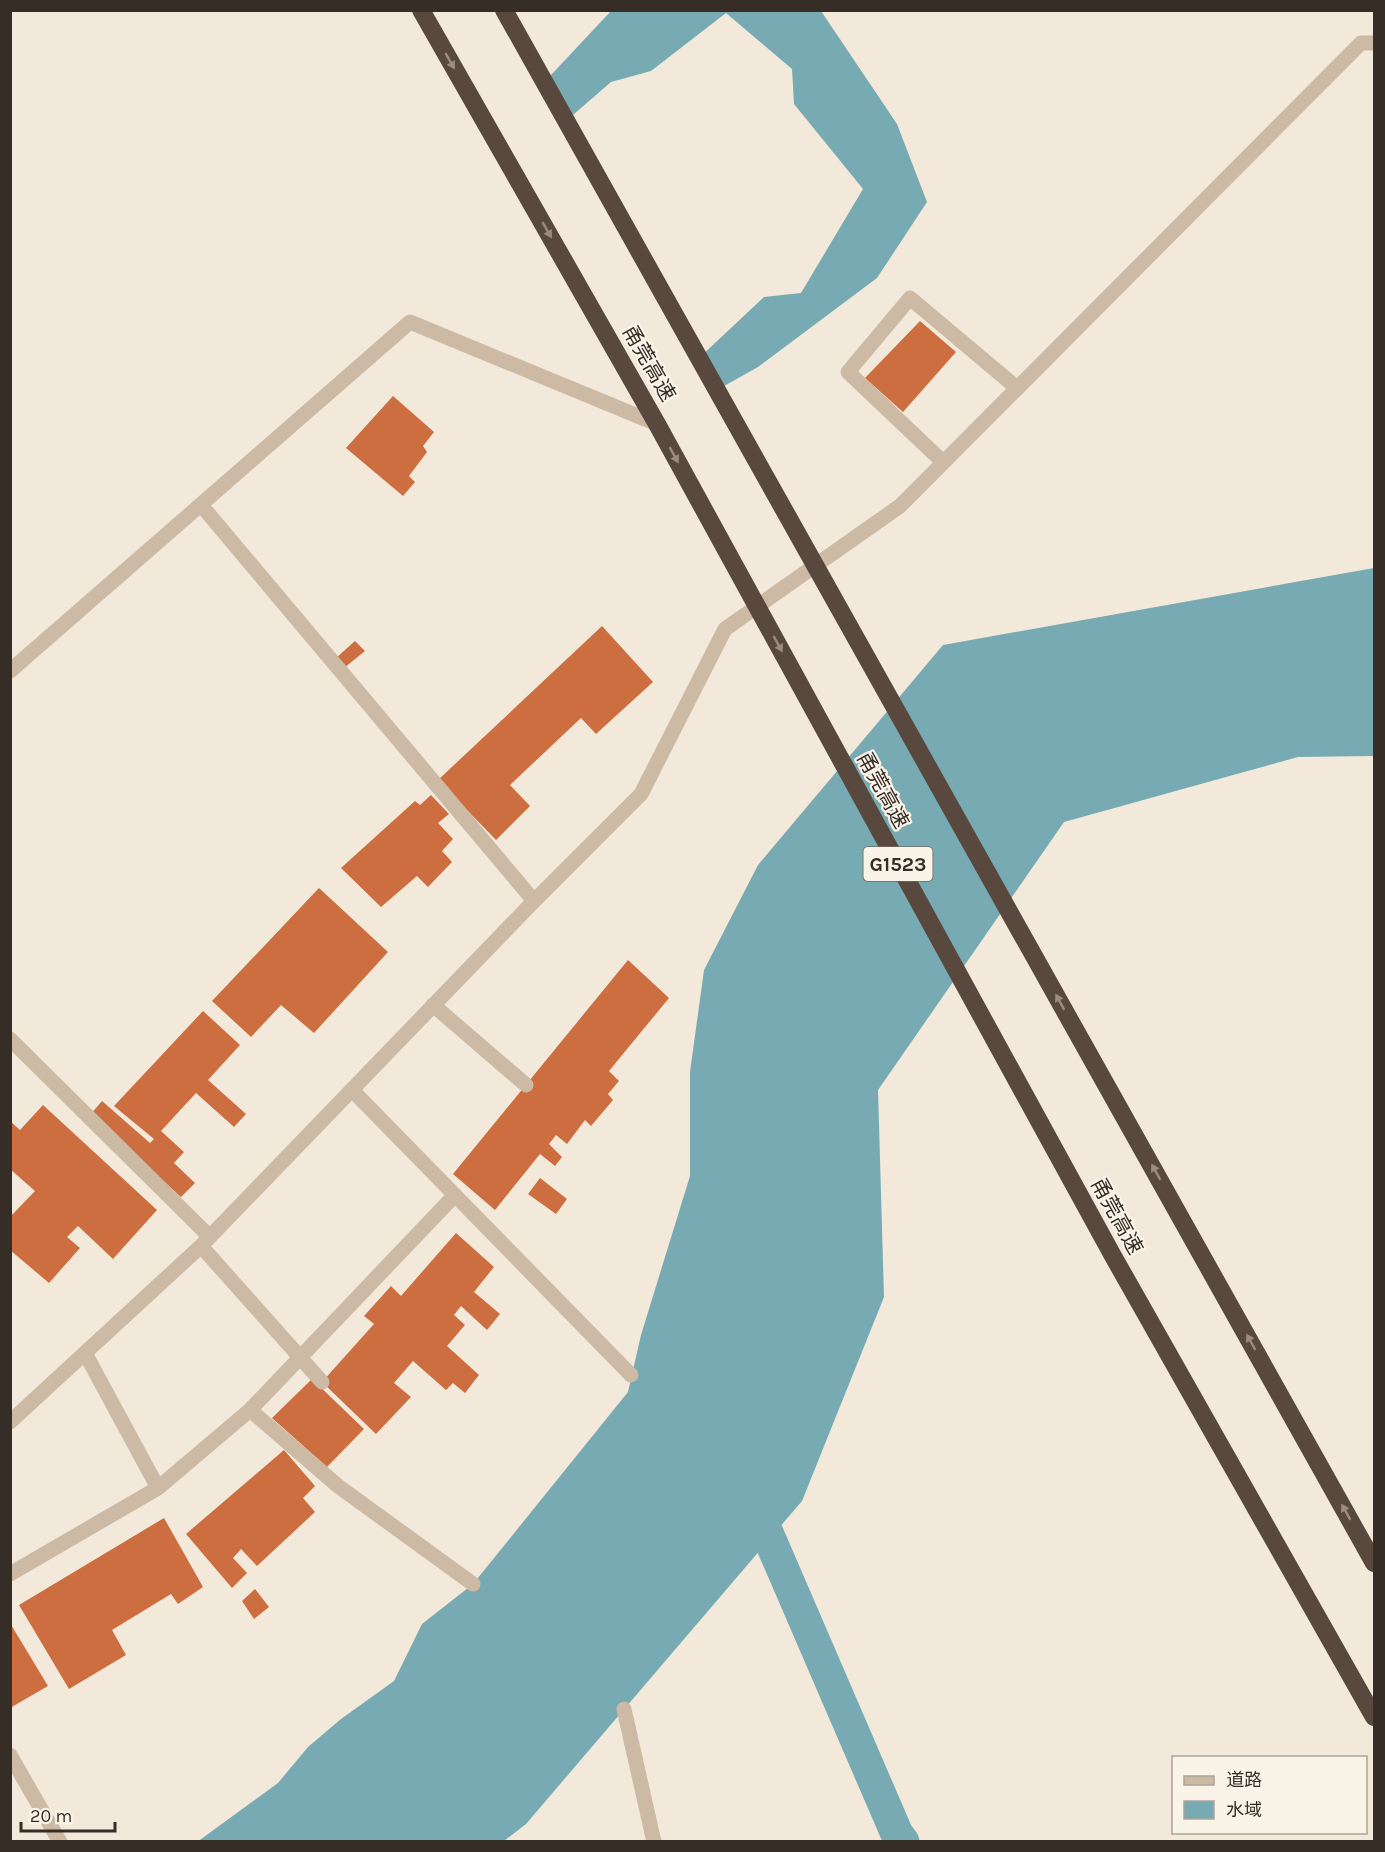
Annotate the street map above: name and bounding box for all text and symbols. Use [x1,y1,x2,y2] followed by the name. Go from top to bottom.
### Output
[445,53,455,70] one-way arrow
[541,222,551,239] one-way arrow
[618,321,680,405] street label: 甬莞高速
[669,446,679,463] one-way arrow
[773,636,783,653] one-way arrow
[852,747,914,833] street label: 甬莞高速
[864,847,932,881] road number: G1523
[1055,993,1065,1010] one-way arrow
[1151,1163,1161,1180] one-way arrow
[1086,1173,1148,1259] street label: 甬莞高速
[1246,1333,1256,1350] one-way arrow
[1341,1503,1351,1520] one-way arrow
[1172,1756,1367,1834] legend
[1226,1769,1262,1791] text: 道路
[21,1795,116,1833] scale bar
[1226,1799,1262,1821] text: 水域
[30,1805,72,1827] text: 20 m

